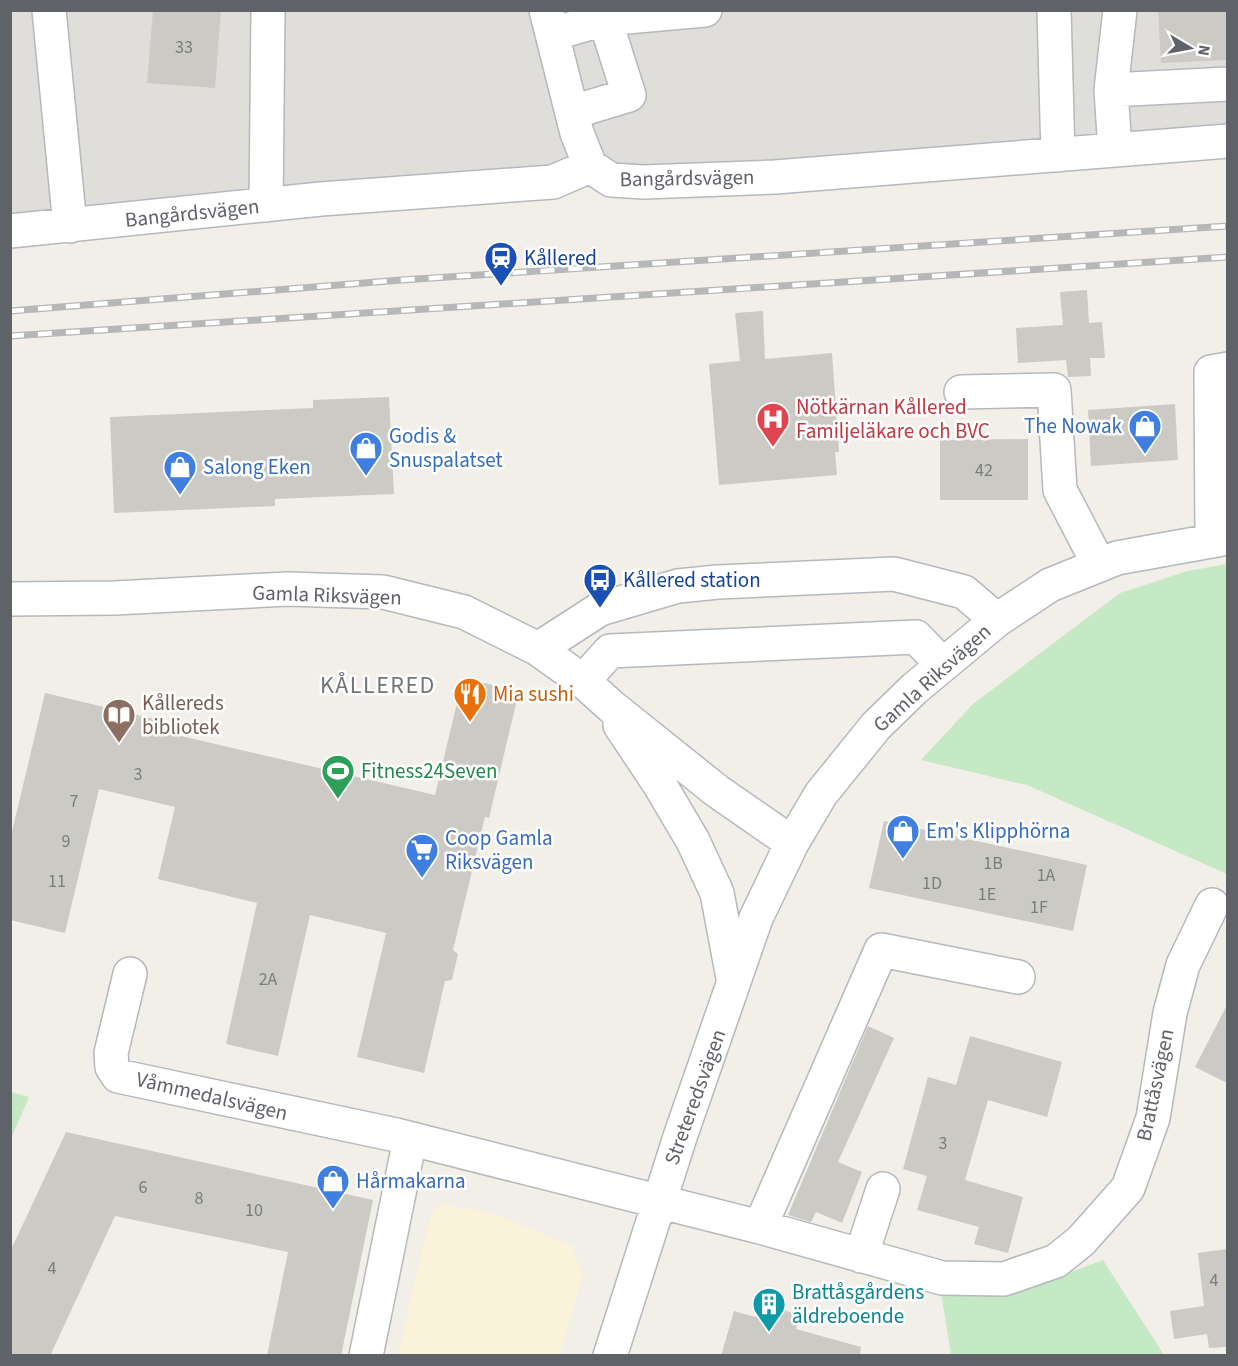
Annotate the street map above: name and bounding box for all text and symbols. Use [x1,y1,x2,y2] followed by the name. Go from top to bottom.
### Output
[1160,18,1220,78] north arrow
[175,35,193,60] house number: 33
[1192,43,1216,58] text: N
[619,162,755,194] street label: Bangårdsvägen
[123,191,261,235] street label: Bangårdsvägen
[483,240,519,287] station icon: Kållered
[524,243,597,273] place label: Kållered
[796,392,990,446] place label: Nötkärnan Kållered Familjeläkare och BVC
[755,401,791,448] hospital icon: Nötkärnan Kållered Familjeläkare och BVC
[1127,408,1163,455] shop icon: The Nowak
[1024,411,1123,441] place label: The Nowak
[389,421,503,475] place label: Godis & Snuspalatset
[348,430,384,477] shop icon: Godis & Snuspalatset
[162,449,198,496] shop icon: Salong Eken
[203,452,311,482] place label: Salong Eken
[975,458,993,483] house number: 42
[582,562,618,609] bus stop icon: Kållered station
[623,565,761,595] place label: Kållered station
[252,577,402,613] street label: Gamla Riksvägen
[866,617,998,739] street label: Gamla Riksvägen
[320,668,436,703] district label: KÅLLERED
[452,676,488,723] restaurant icon: Mia sushi
[493,679,574,709] place label: Mia sushi
[142,688,224,742] place label: Kållereds bibliotek
[101,697,137,744] library icon: Kållereds bibliotek
[320,753,356,800] sports icon: Fitness24Seven
[361,756,497,786] place label: Fitness24Seven
[134,762,143,787] house number: 3
[70,789,79,814] house number: 7
[885,813,921,860] shop icon: Em's Klipphörna
[926,816,1070,846] place label: Em's Klipphörna
[445,823,553,877] place label: Coop Gamla Riksvägen
[62,829,71,854] house number: 9
[404,832,440,879] supermarket icon: Coop Gamla Riksvägen
[983,851,1003,876] house number: 1B
[1037,863,1056,888] house number: 1A
[48,869,66,894] house number: 11
[922,871,942,896] house number: 1D
[978,882,996,907] house number: 1E
[1030,895,1048,920] house number: 1F
[259,967,278,992] house number: 2A
[657,1025,733,1169] street label: Streteredsvägen
[1128,1026,1182,1144] street label: Brattåsvägen
[133,1064,291,1128] street label: Våmmedalsvägen
[939,1131,948,1156] house number: 3
[315,1163,351,1210] shop icon: Hårmakarna
[356,1166,466,1196] place label: Hårmakarna
[139,1175,148,1200] house number: 6
[195,1186,204,1211] house number: 8
[245,1198,263,1223] house number: 10
[48,1256,57,1281] house number: 4
[1210,1268,1219,1293] house number: 4
[792,1277,925,1331] place label: Brattåsgårdens äldreboende
[751,1286,787,1333] building icon: Brattåsgårdens äldreboende

